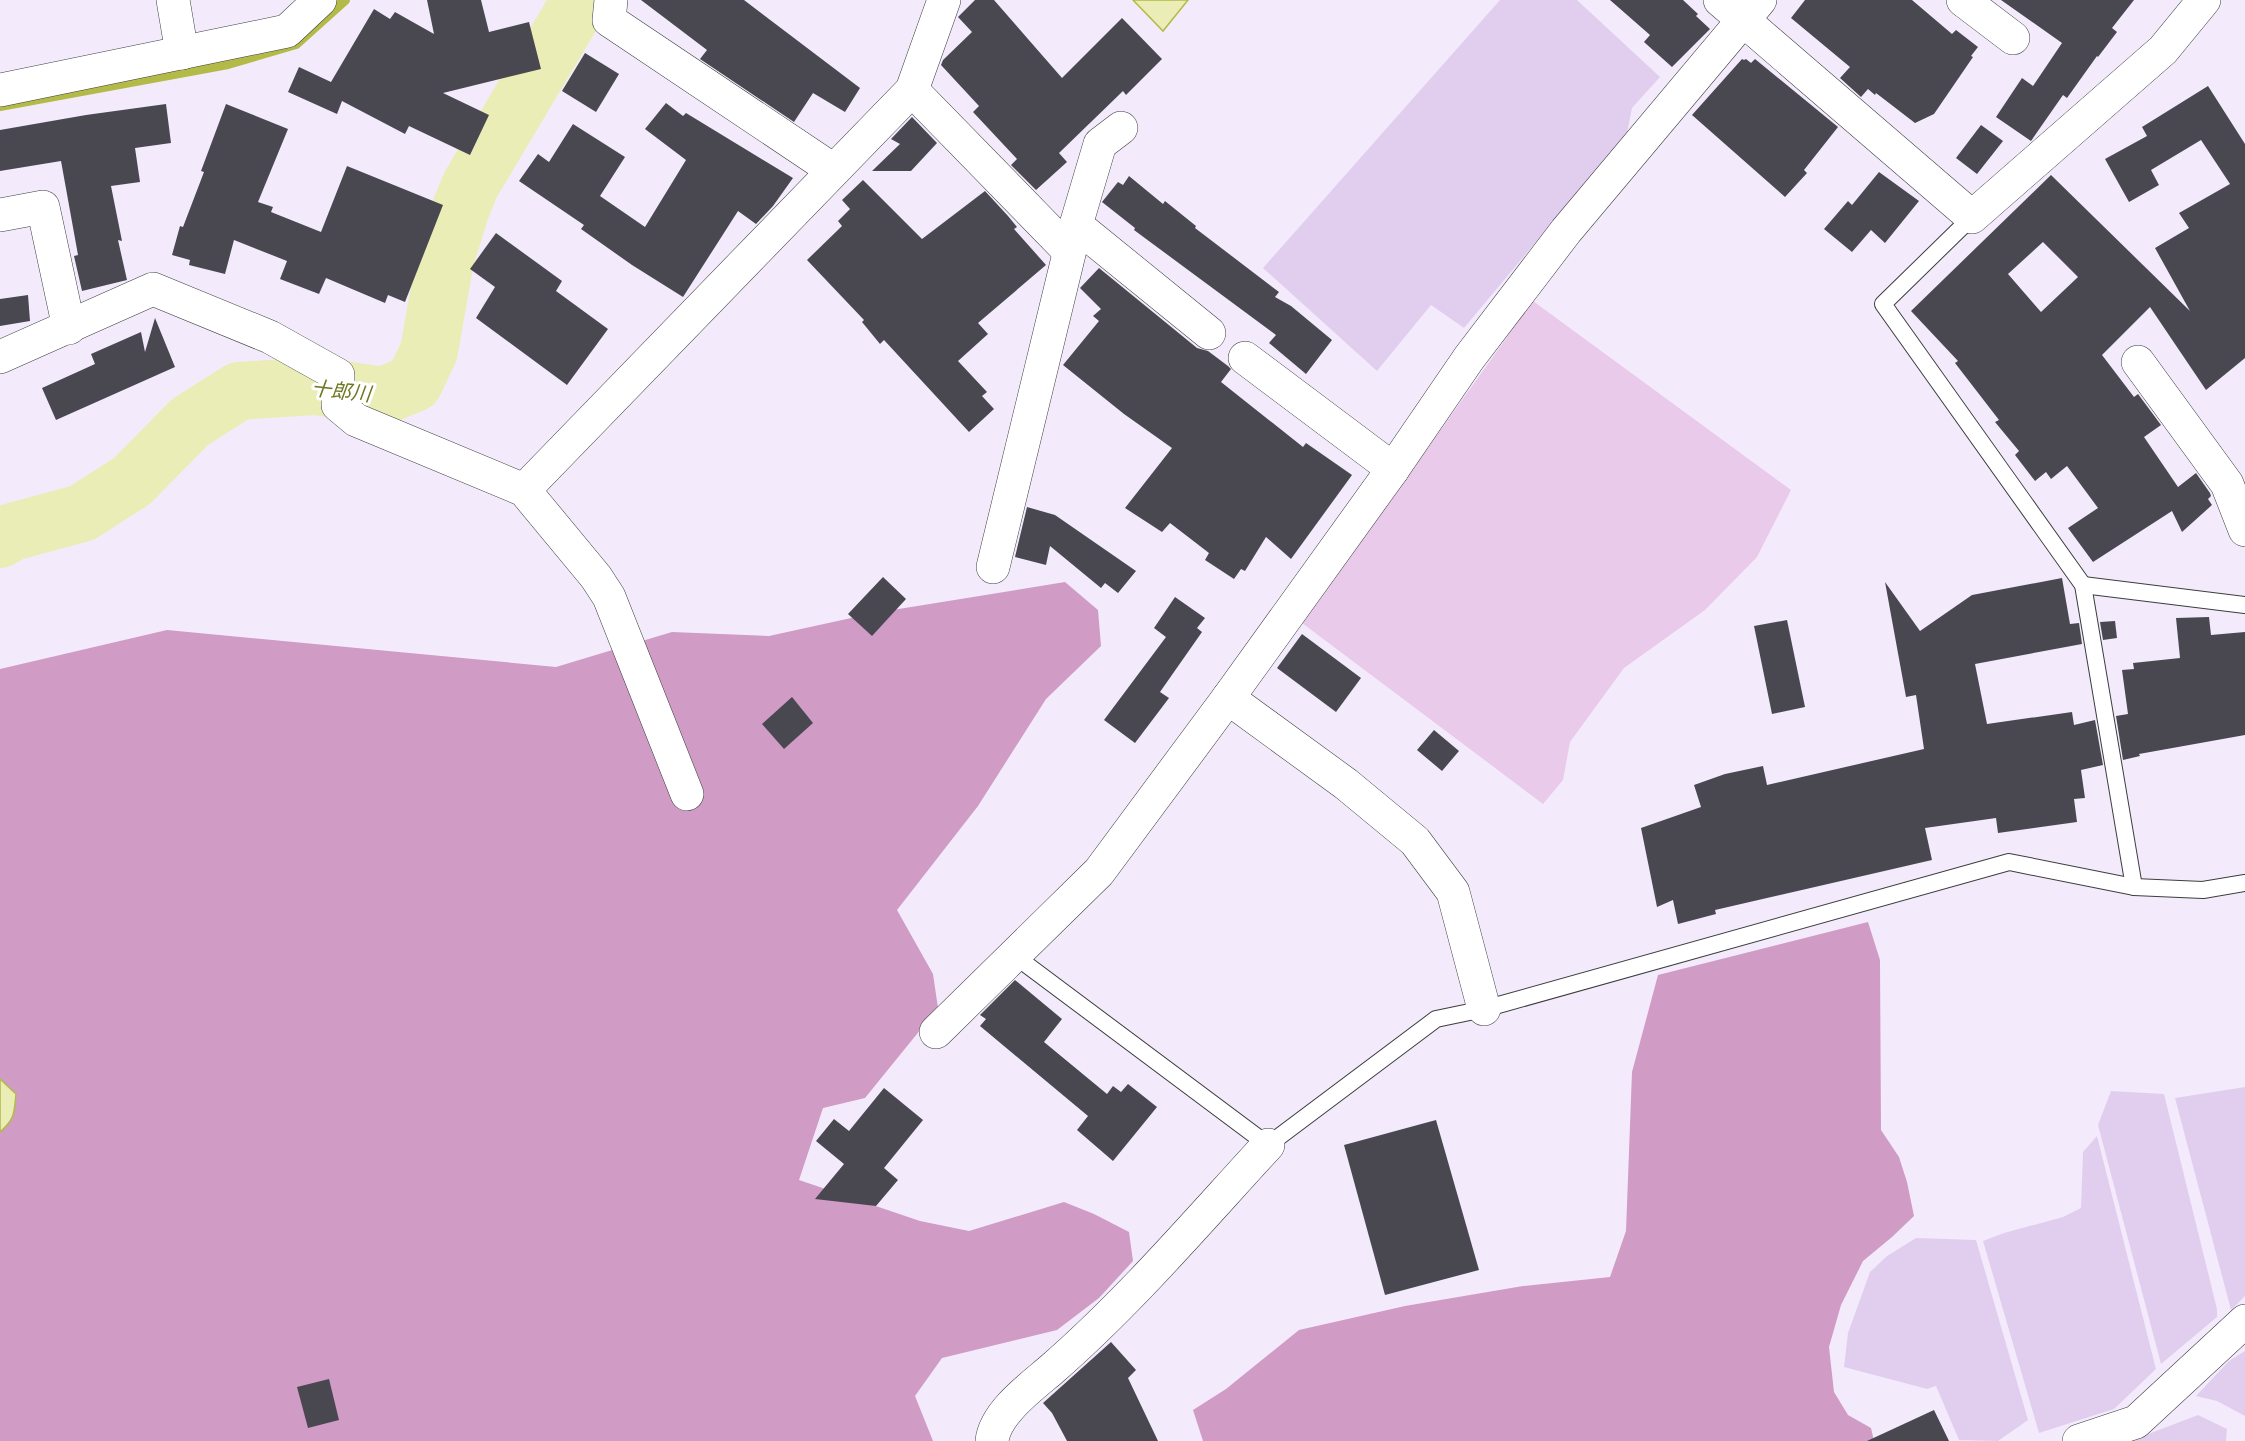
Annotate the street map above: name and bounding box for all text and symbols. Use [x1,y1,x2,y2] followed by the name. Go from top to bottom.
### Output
[310,376,374,406] water label: 十郎川

